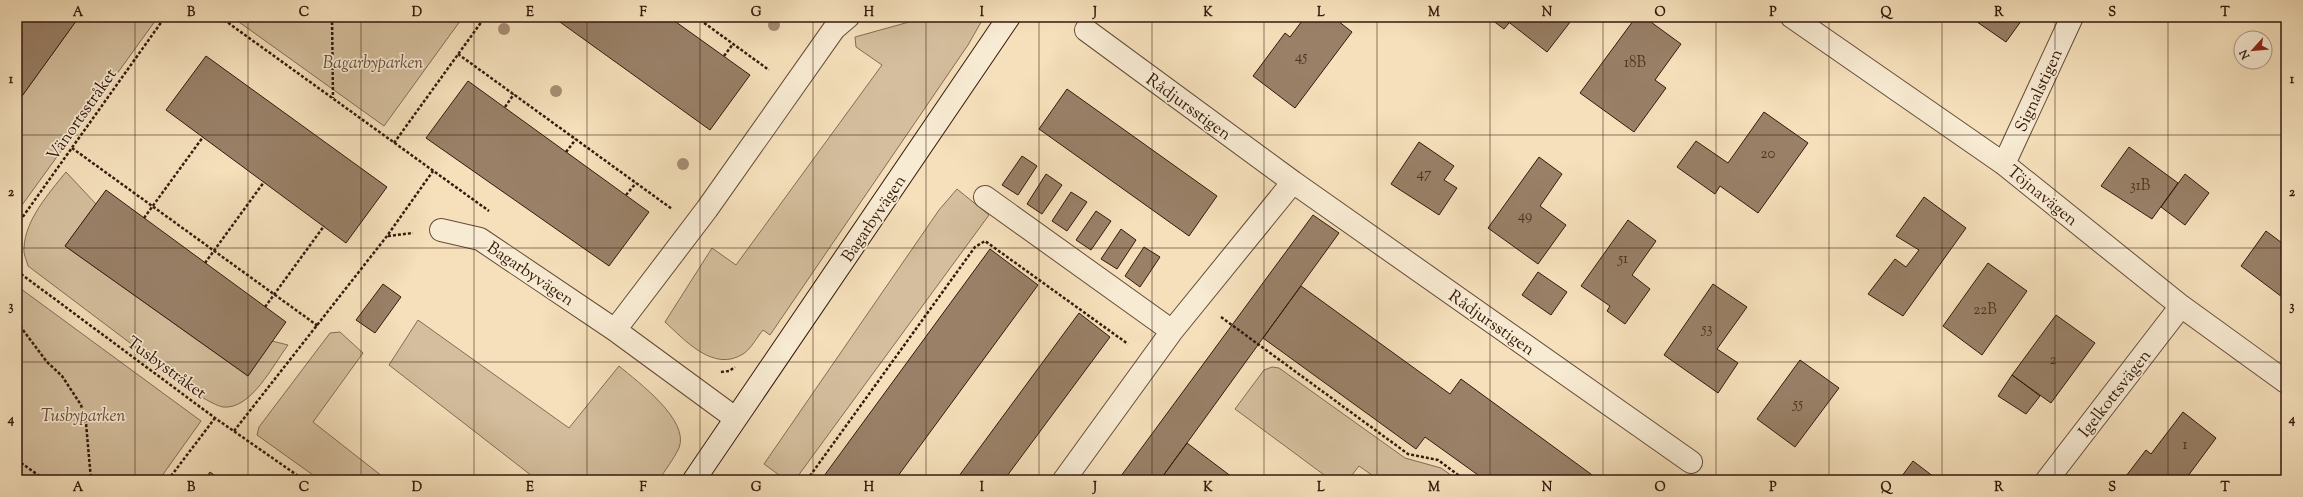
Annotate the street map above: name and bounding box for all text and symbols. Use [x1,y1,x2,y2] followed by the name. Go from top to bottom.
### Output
[73,4,84,22] text: A
[187,4,196,22] text: B
[299,4,309,22] text: C
[412,4,422,22] text: D
[526,4,534,22] text: E
[639,4,647,22] text: F
[751,4,762,22] text: G
[864,4,875,22] text: H
[980,4,985,22] text: I
[1092,4,1097,22] text: J
[1203,4,1213,22] text: K
[1317,4,1325,22] text: L
[1428,4,1440,22] text: M
[1542,4,1553,22] text: N
[1654,4,1666,22] text: O
[1769,4,1777,22] text: P
[1881,4,1894,22] text: Q
[1994,4,2004,22] text: R
[2108,4,2116,22] text: S
[2220,4,2230,22] text: T
[2233,30,2273,70] north arrow
[2010,45,2070,136] street label: Signalstigen
[2236,46,2255,63] text: N
[1295,47,1307,68] house number: 45
[323,52,423,76] park label: Bagarbyparken
[1624,53,1647,74] house number: 18B
[42,64,124,166] street label: Vänortsstråket
[1140,68,1235,147] street label: Rådjursstigen
[9,71,14,89] text: 1
[2290,71,2295,89] text: 1
[1761,144,1776,165] house number: 20
[2001,161,2082,233] street label: Töjnavägen
[1416,164,1432,185] house number: 47
[837,171,913,267] street label: Bagarbyvägen
[2130,176,2151,197] house number: 31B
[8,184,15,202] text: 2
[2289,184,2296,202] text: 2
[1518,206,1532,227] house number: 49
[482,237,578,313] street label: Bagarbyvägen
[1617,249,1628,270] house number: 51
[1443,285,1539,362] street label: Rådjursstigen
[8,298,14,316] text: 3
[2289,298,2295,316] text: 3
[1973,300,1997,321] house number: 22B
[1700,319,1713,340] house number: 53
[121,331,211,406] street label: Tusbystråket
[2074,345,2158,443] street label: Igelkottsvägen
[2049,350,2057,371] house number: 2
[1792,394,1803,415] house number: 55
[41,405,125,429] park label: Tusbyparken
[7,411,15,429] text: 4
[2288,411,2296,429] text: 4
[2182,435,2188,456] house number: 1
[73,479,84,497] text: A
[187,479,196,497] text: B
[299,479,309,497] text: C
[412,479,422,497] text: D
[526,479,534,497] text: E
[639,479,647,497] text: F
[751,479,762,497] text: G
[864,479,875,497] text: H
[980,479,985,497] text: I
[1092,479,1097,497] text: J
[1203,479,1213,497] text: K
[1317,479,1325,497] text: L
[1428,479,1440,497] text: M
[1542,479,1553,497] text: N
[1654,479,1666,497] text: O
[1769,479,1777,497] text: P
[1881,479,1894,497] text: Q
[1994,479,2004,497] text: R
[2108,479,2116,497] text: S
[2220,479,2230,497] text: T

